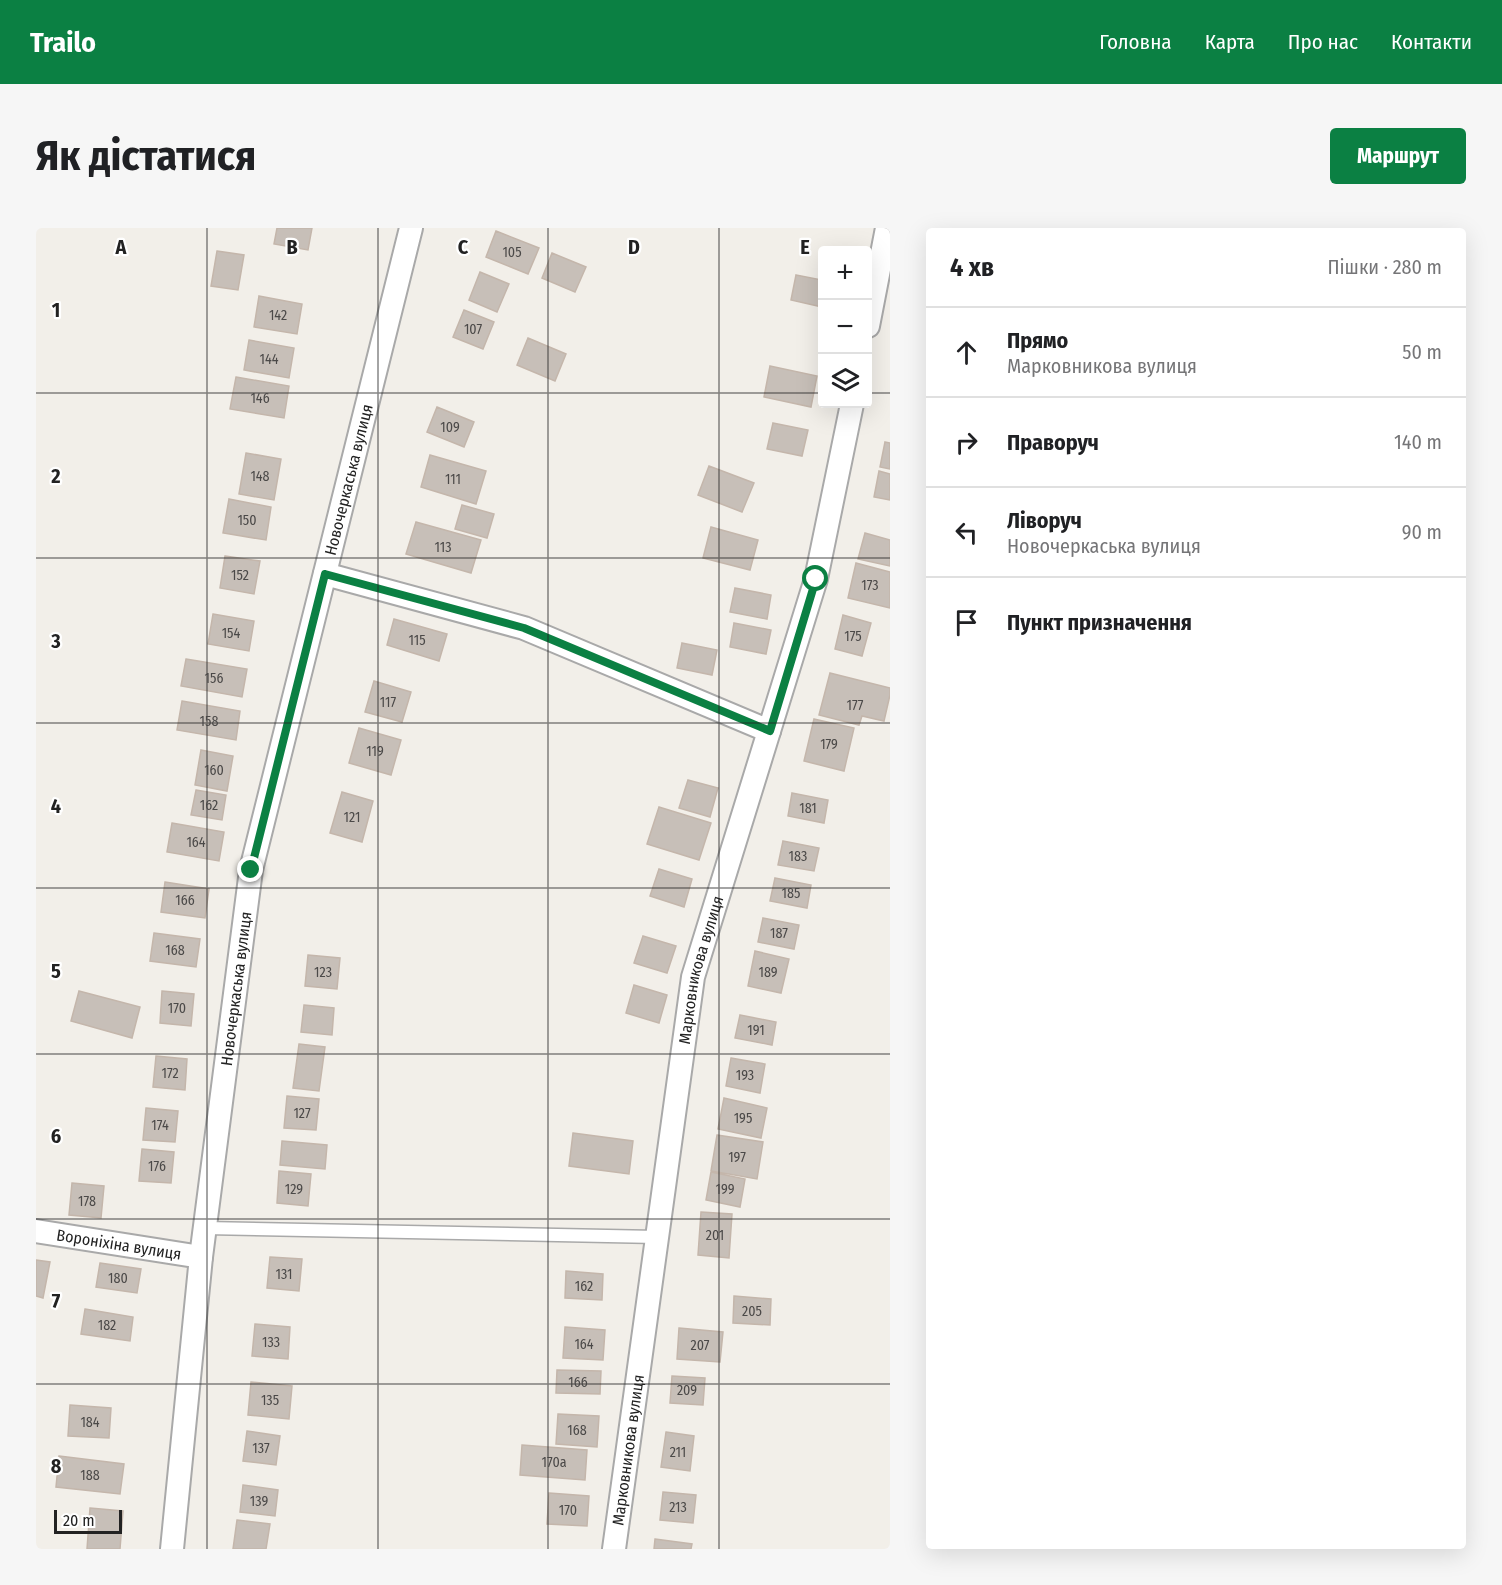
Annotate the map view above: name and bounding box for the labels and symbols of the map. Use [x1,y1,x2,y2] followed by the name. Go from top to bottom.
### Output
[115,235,128,259] text: A
[286,235,298,259] text: B
[458,235,469,259] text: C
[628,235,640,259] text: D
[800,235,810,259] text: E
[502,244,522,261] house number: 105
[52,298,60,322] text: 1
[269,307,287,324] house number: 142
[464,321,482,338] house number: 107
[259,351,279,368] house number: 144
[250,390,270,407] house number: 146
[321,402,377,557] street label: Новочеркаська вулиця
[440,419,460,436] house number: 109
[50,464,61,488] text: 2
[250,468,270,485] house number: 148
[445,471,461,488] house number: 111
[237,512,257,529] house number: 150
[434,539,452,556] house number: 113
[802,565,828,591] route start
[231,567,249,584] house number: 152
[861,577,879,594] house number: 173
[222,625,241,642] house number: 154
[844,628,862,645] house number: 175
[50,629,61,653] text: 3
[408,632,426,649] house number: 115
[205,670,223,687] house number: 156
[380,694,397,711] house number: 117
[847,697,864,714] house number: 177
[200,713,218,730] house number: 158
[820,736,838,753] house number: 179
[366,743,384,760] house number: 119
[204,762,224,779] house number: 160
[51,794,61,818] text: 4
[200,797,218,814] house number: 162
[799,800,817,817] house number: 181
[344,809,360,826] house number: 121
[186,834,206,851] house number: 164
[789,848,807,865] house number: 183
[237,856,263,882] route end
[782,885,800,902] house number: 185
[175,892,195,909] house number: 166
[675,894,728,1045] street label: Марковникова вулиця
[217,911,256,1067] street label: Новочеркаська вулиця
[770,925,788,942] house number: 187
[165,942,185,959] house number: 168
[51,959,61,983] text: 5
[314,964,332,981] house number: 123
[758,964,778,981] house number: 189
[168,1000,186,1017] house number: 170
[747,1022,765,1039] house number: 191
[161,1065,179,1082] house number: 172
[736,1067,754,1084] house number: 193
[293,1105,311,1122] house number: 127
[734,1110,752,1127] house number: 195
[151,1117,169,1134] house number: 174
[51,1124,61,1148] text: 6
[728,1149,746,1166] house number: 197
[148,1158,166,1175] house number: 176
[285,1181,303,1198] house number: 129
[715,1181,735,1198] house number: 199
[78,1193,96,1210] house number: 178
[55,1225,183,1264] street label: Вороніхіна вулиця
[706,1227,724,1244] house number: 201
[276,1266,292,1283] house number: 131
[108,1270,128,1287] house number: 180
[575,1278,593,1295] house number: 162
[52,1289,61,1313] text: 7
[742,1303,762,1320] house number: 205
[98,1317,116,1334] house number: 182
[262,1334,280,1351] house number: 133
[574,1336,594,1353] house number: 164
[691,1337,710,1354] house number: 207
[608,1373,648,1527] street label: Марковникова вулиця
[568,1374,588,1391] house number: 166
[677,1382,697,1399] house number: 209
[261,1392,279,1409] house number: 135
[80,1414,100,1431] house number: 184
[567,1422,587,1439] house number: 168
[252,1440,270,1457] house number: 137
[670,1444,686,1461] house number: 211
[51,1454,62,1478] text: 8
[541,1454,567,1471] house number: 170а
[80,1467,100,1484] house number: 188
[250,1493,268,1510] house number: 139
[669,1499,687,1516] house number: 213
[559,1502,577,1519] house number: 170
[54,1507,122,1534] scale bar

